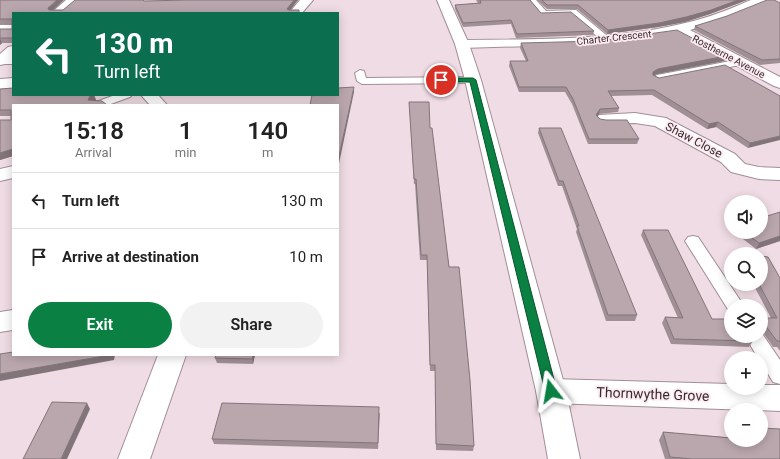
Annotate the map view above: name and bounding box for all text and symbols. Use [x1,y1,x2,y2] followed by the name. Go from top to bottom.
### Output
[94,27,173,60] text: 130 m
[28,28,80,80] icon: left
[576,28,652,47] street label: Charter Crescent
[691,33,767,80] street label: Rostherne Avenue
[94,61,160,82] text: Turn left
[424,63,458,97] pin
[430,69,452,91] icon: arrive
[63,117,124,145] text: 15:18
[179,117,192,145] text: 1
[247,117,288,145] text: 140
[663,119,725,161] street label: Shaw Close
[75,145,112,160] text: Arrival
[175,145,196,160] text: min
[262,145,273,160] text: m
[28,190,50,212] icon: left
[62,192,119,210] text: Turn left
[281,192,323,210] text: 130 m
[724,195,768,447] map controls
[724,195,768,239] button: sound
[28,246,50,268] icon: arrive
[724,247,768,291] button: search
[62,248,199,266] text: Arrive at destination
[289,248,323,266] text: 10 m
[724,299,768,343] button: layers
[28,302,172,348] button: Exit
[180,302,323,348] button: Share
[724,351,768,395] button: +
[530,370,572,412] position arrow
[596,384,710,404] street label: Thornwythe Grove
[724,403,768,447] button: −

